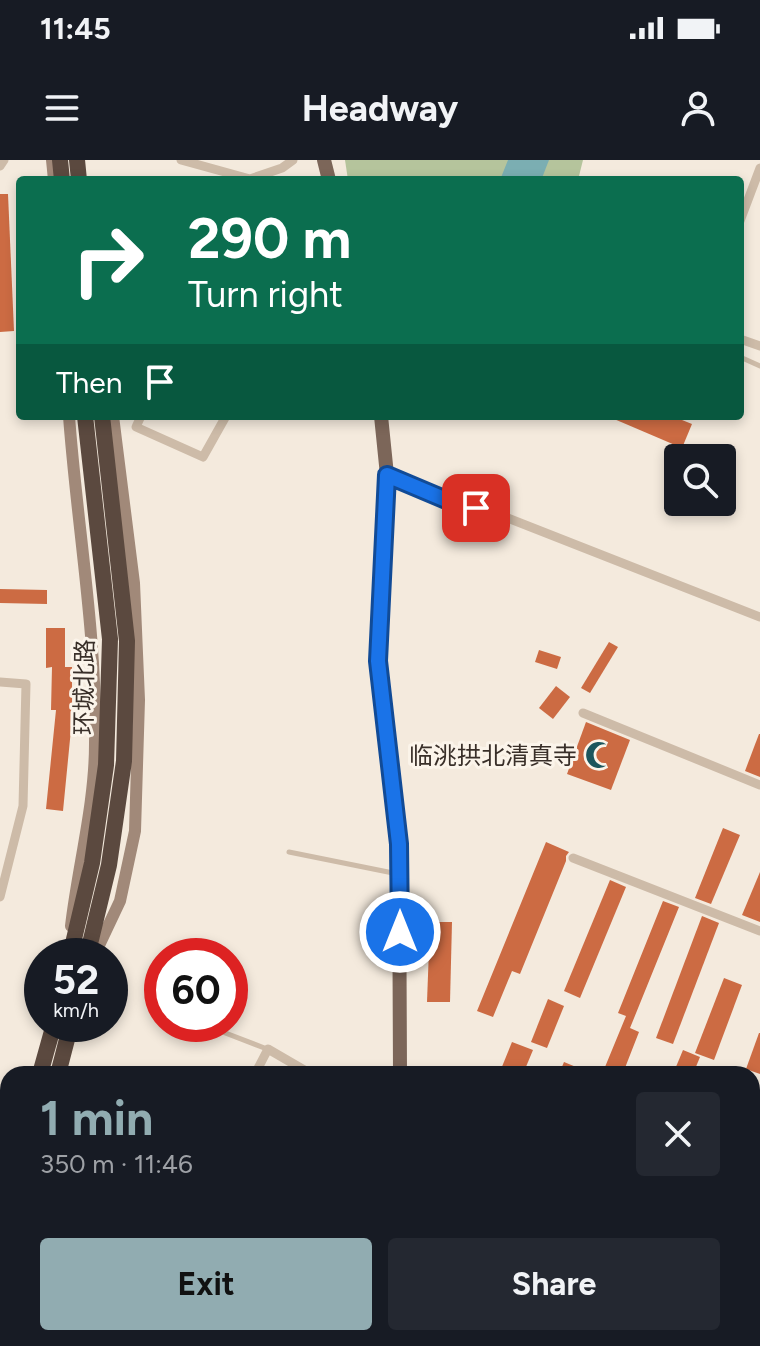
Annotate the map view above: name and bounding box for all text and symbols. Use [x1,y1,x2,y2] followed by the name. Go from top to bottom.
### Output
[40,10,111,47] text: 11:45
[40,86,84,130] icon: menu
[676,86,720,130] icon: person
[302,87,458,130] text: Headway
[188,205,351,272] text: 290 m
[56,208,160,312] icon: right
[188,273,343,316] text: Turn right
[138,360,182,404] icon: arrive
[56,364,122,401] text: Then
[664,444,736,516] map controls
[664,444,736,516] button: search
[442,474,510,542] pin
[454,486,498,530] icon: arrive
[69,639,99,735] street label: 环城北路
[584,740,614,770] mosque icon: 临洮拱北清真寺
[409,741,577,770] place label: 临洮拱北清真寺
[358,890,442,974] position arrow
[144,938,248,1042] speed limit sign: 60
[53,956,99,1004] text: 52
[53,998,99,1022] text: km/h
[40,1089,153,1147] text: 1 min
[636,1092,720,1176] button: close
[40,1148,193,1180] text: 350 m · 11:46
[40,1238,372,1330] button: Exit
[388,1238,720,1330] button: Share

